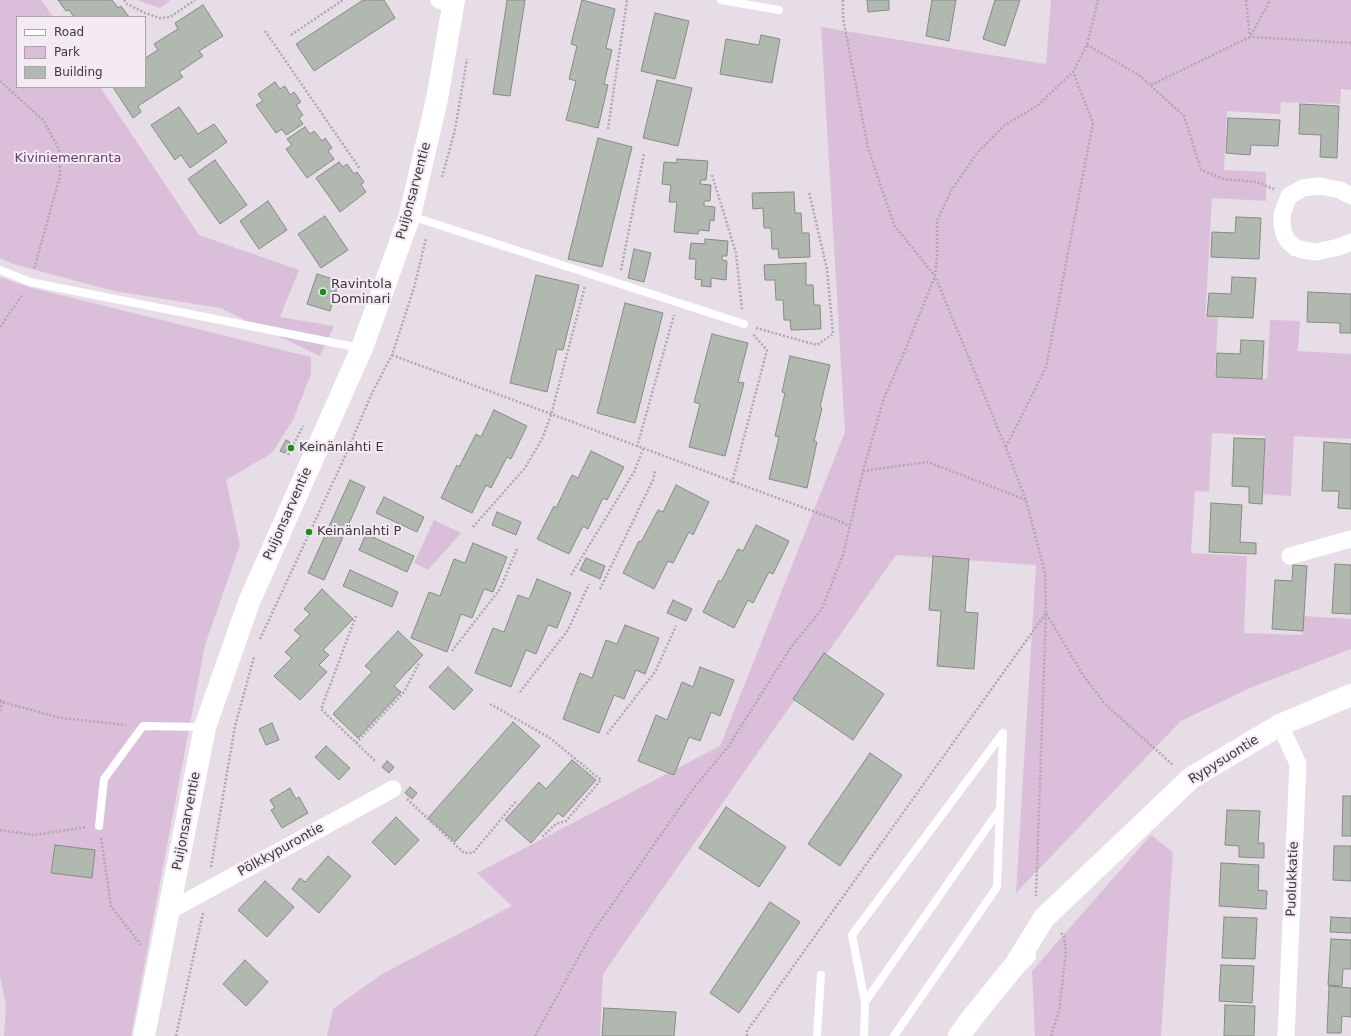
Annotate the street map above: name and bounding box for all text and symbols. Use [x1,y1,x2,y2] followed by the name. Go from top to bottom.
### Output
[16,16,146,88] legend
[54,25,84,39] text: Road
[54,45,80,59] text: Park
[54,65,103,79] text: Building
[394,141,434,241] street label: Puijonsarventie
[15,151,121,167] park label: Kiviniemenranta
[331,277,392,308] place label: Ravintola Dominari
[318,287,328,297] marker: Ravintola Dominari
[299,440,384,456] place label: Keinänlahti E
[286,443,296,453] marker: Keinänlahti E
[261,465,315,563] street label: Puijonsarventie
[317,524,401,540] place label: Keinänlahti P
[304,527,314,537] marker: Keinänlahti P
[1186,732,1262,788] street label: Rypysuontie
[170,770,204,872] street label: Puijonsarventie
[235,820,327,880] street label: Pölkkypurontie
[1284,841,1302,917] street label: Puolukkatie

